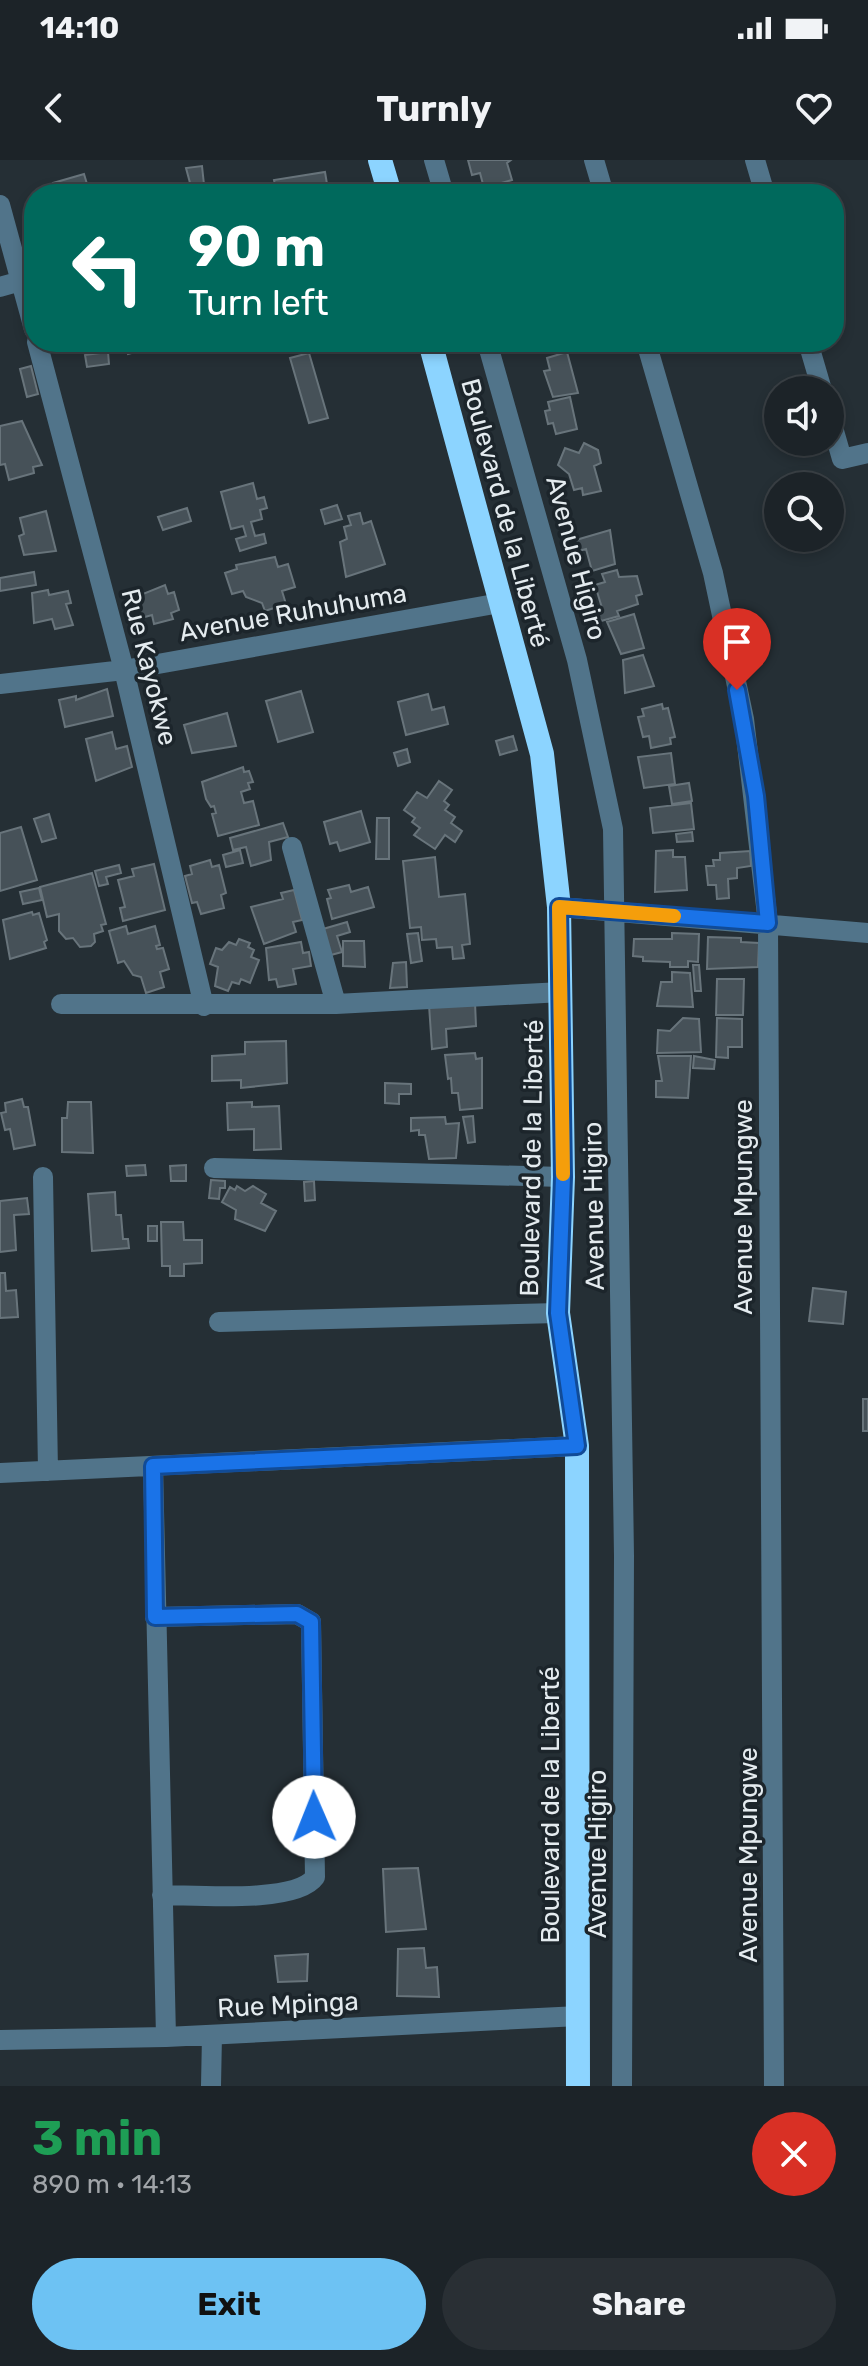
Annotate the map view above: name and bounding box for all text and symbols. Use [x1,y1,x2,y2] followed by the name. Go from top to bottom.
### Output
[40,10,119,46] text: 14:10
[32,86,76,130] icon: back
[792,86,836,130] icon: heart
[376,87,492,130] text: Turnly
[188,214,325,280] text: 90 m
[56,216,160,320] icon: left
[188,281,329,324] text: Turn left
[454,375,556,651] street label: Boulevard de la Liberté
[764,376,844,552] map controls
[764,376,844,456] button: sound
[764,472,844,552] button: search
[539,473,613,643] street label: Avenue Higiro
[177,578,409,648] street label: Avenue Ruhuhuma
[115,585,183,749] street label: Rue Kayokwe
[703,608,771,690] pin
[715,620,759,664] icon: arrive
[514,1019,550,1297] street label: Boulevard de la Liberté
[728,1099,759,1315] street label: Avenue Mpungwe
[577,1121,611,1291] street label: Avenue Higiro
[535,1666,566,1944] street label: Boulevard de la Liberté
[733,1747,764,1963] street label: Avenue Mpungwe
[582,1770,613,1938] street label: Avenue Higiro
[272,1775,356,1859] position arrow
[216,1986,360,2024] street label: Rue Mpinga
[32,2110,162,2167] text: 3 min
[752,2112,836,2196] button: close
[32,2169,192,2200] text: 890 m · 14:13
[32,2258,426,2350] button: Exit
[442,2258,836,2350] button: Share

